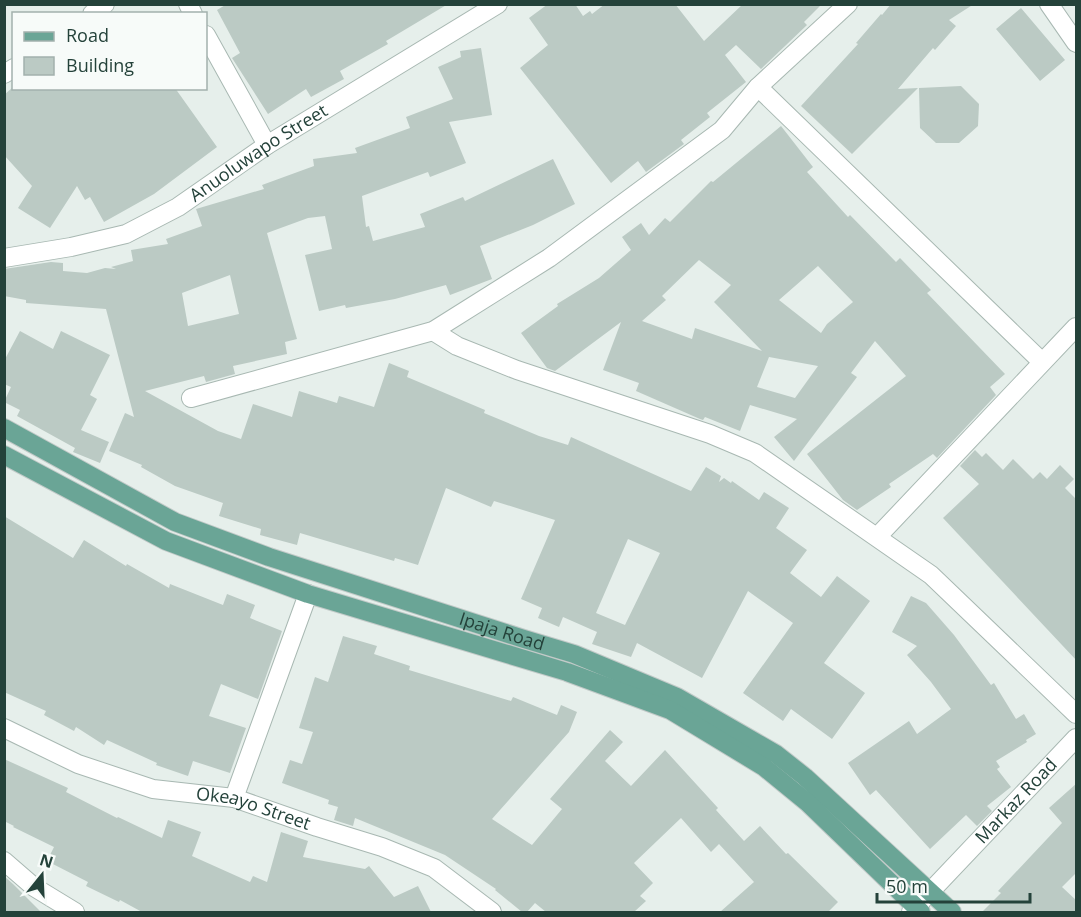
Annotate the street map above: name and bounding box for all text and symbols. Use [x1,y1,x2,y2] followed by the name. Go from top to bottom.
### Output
[12,12,207,90] legend
[66,23,109,47] text: Road
[66,53,134,77] text: Building
[184,98,332,207] street label: Anuoluwapo Street
[456,606,548,656] street label: Ipaja Road
[969,752,1062,848] street label: Markaz Road
[195,781,314,835] street label: Okeayo Street
[12,845,72,905] north arrow
[37,848,56,873] text: N
[877,866,1030,904] scale bar
[886,874,928,898] text: 50 m

